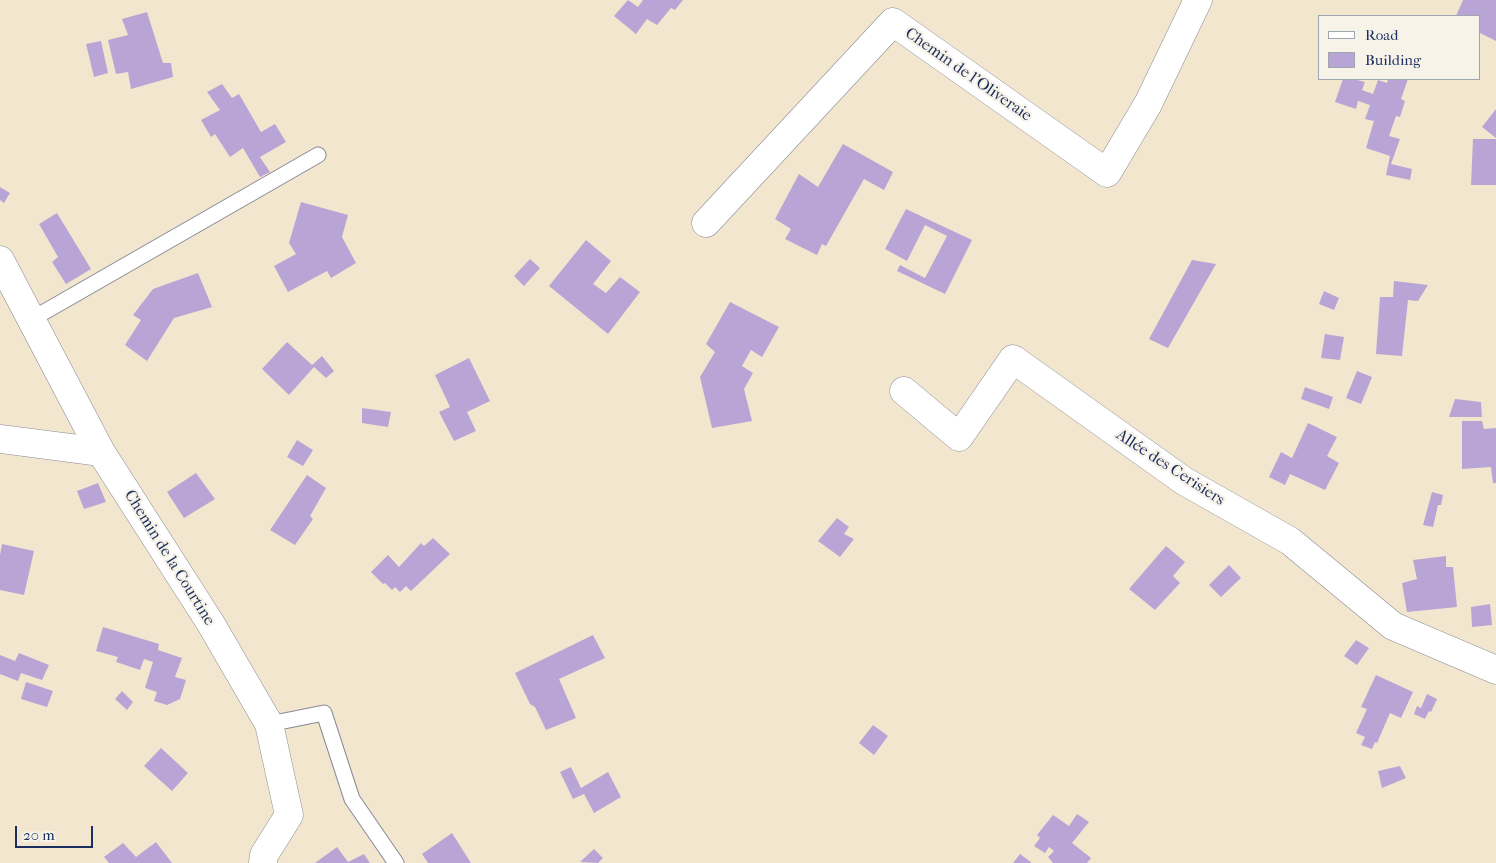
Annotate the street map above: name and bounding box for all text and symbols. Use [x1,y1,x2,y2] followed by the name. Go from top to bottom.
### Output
[1318,15,1481,80] legend
[901,24,1035,126] street label: Chemin de l'Oliveraie
[1365,26,1398,44] text: Road
[1365,51,1421,69] text: Building
[1112,426,1228,510] street label: Allée des Cerisiers
[120,487,218,629] street label: Chemin de la Courtine
[18,816,95,848] scale bar
[23,826,55,844] text: 20 m

